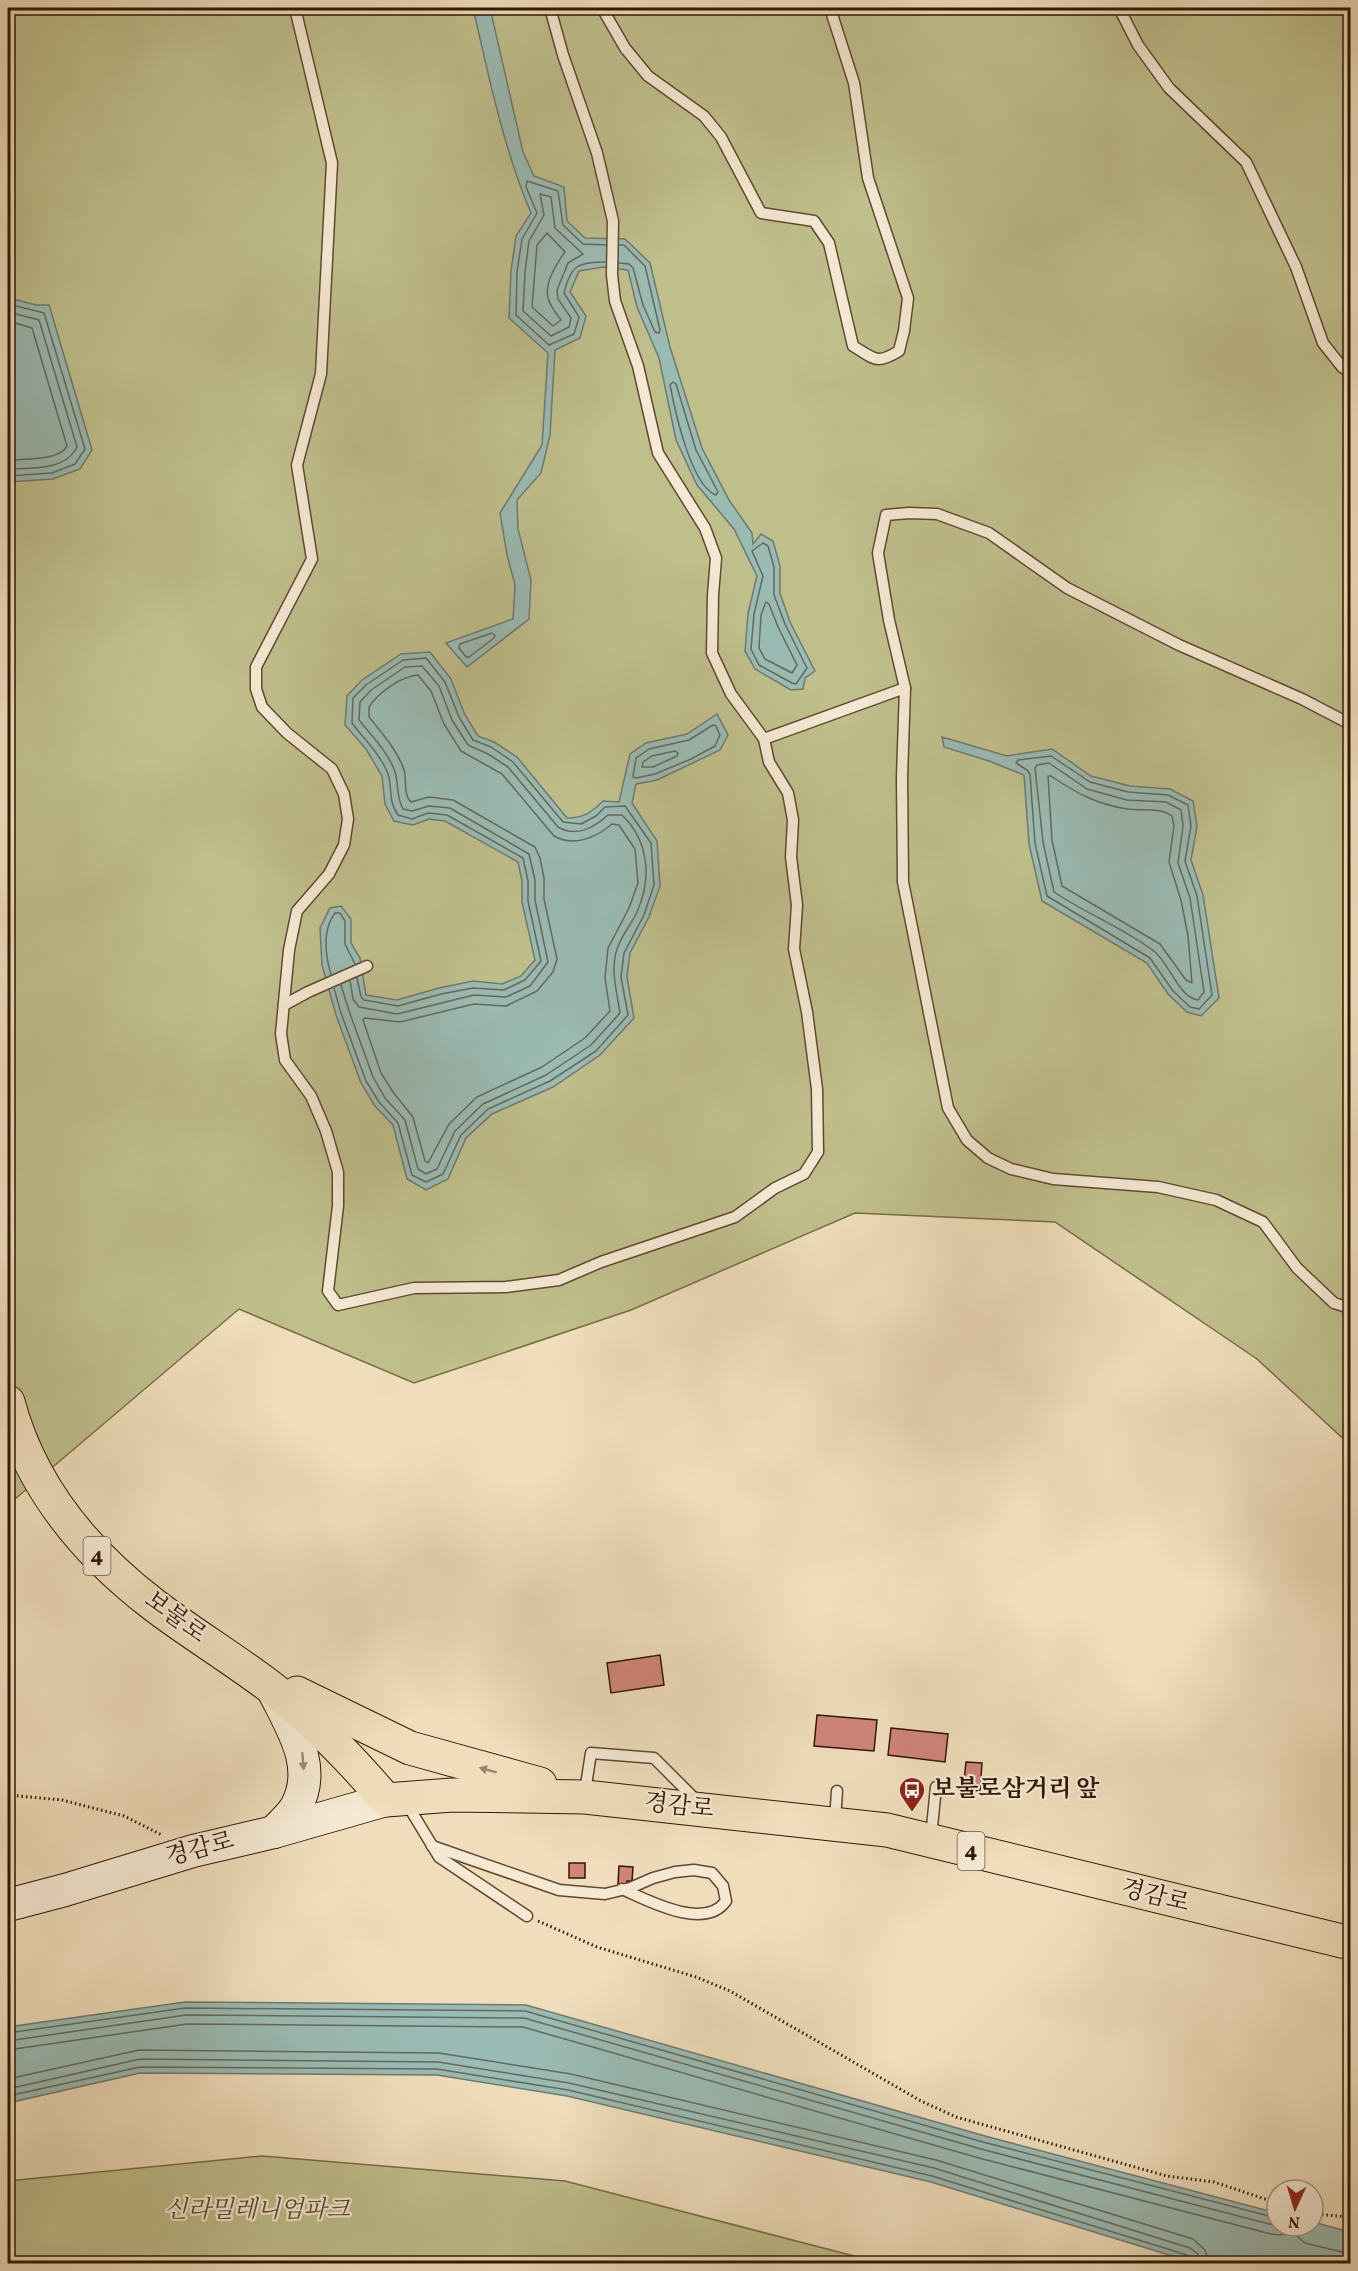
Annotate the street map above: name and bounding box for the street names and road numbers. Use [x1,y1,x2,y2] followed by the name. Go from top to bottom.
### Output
[84,1537,110,1575] road number: 4
[137,1584,213,1652] street label: 보불로
[643,1786,715,1828] street label: 경감로
[162,1825,238,1875] street label: 경감로
[958,1832,984,1870] road number: 4
[1117,1872,1193,1922] street label: 경감로

